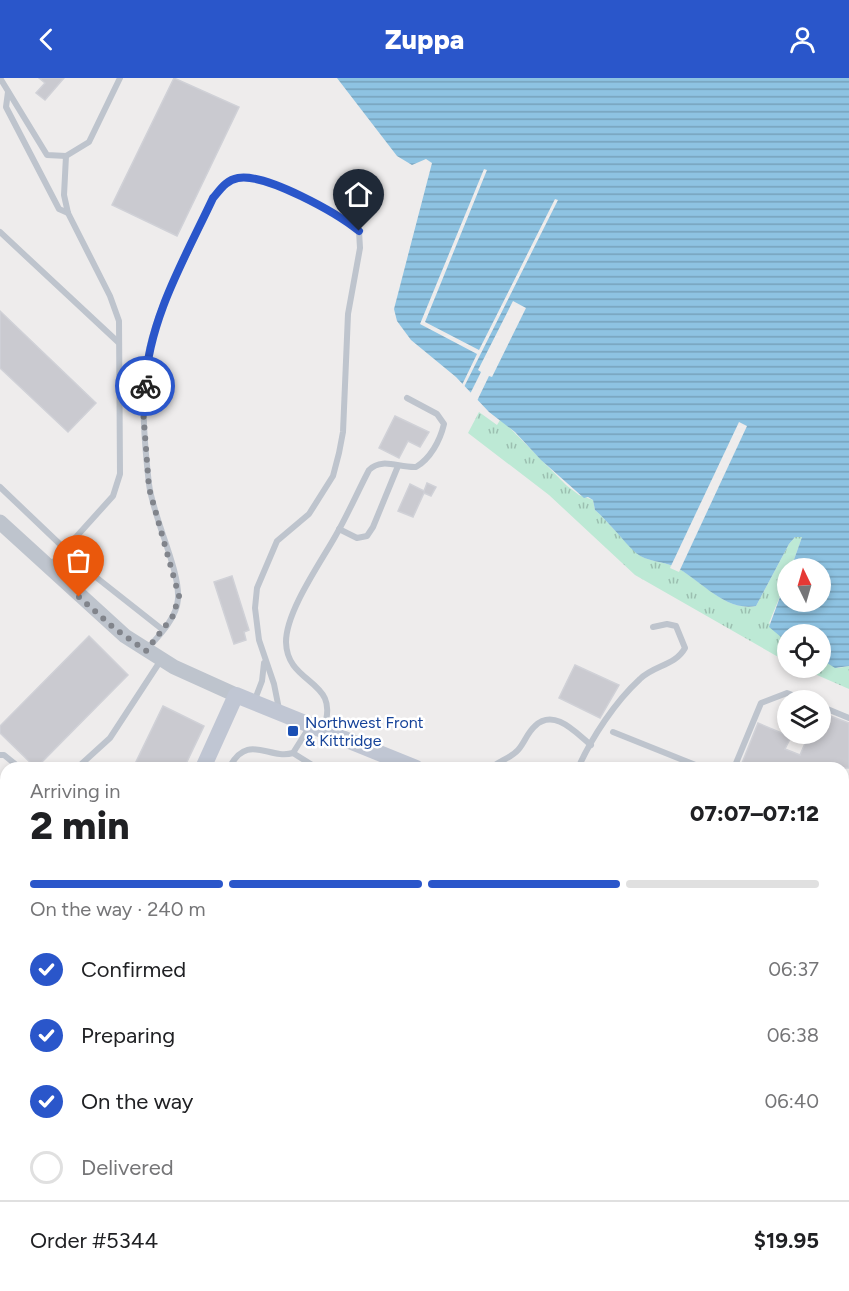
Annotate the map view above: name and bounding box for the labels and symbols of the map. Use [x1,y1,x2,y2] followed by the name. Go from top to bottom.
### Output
[333,169,384,231] pin
[115,356,175,416] courier
[53,535,104,597] pin
[777,558,831,612] north arrow
[305,713,424,750] place label: Northwest Front & Kittridge
[286,724,300,738] marker: Northwest Front & Kittridge

